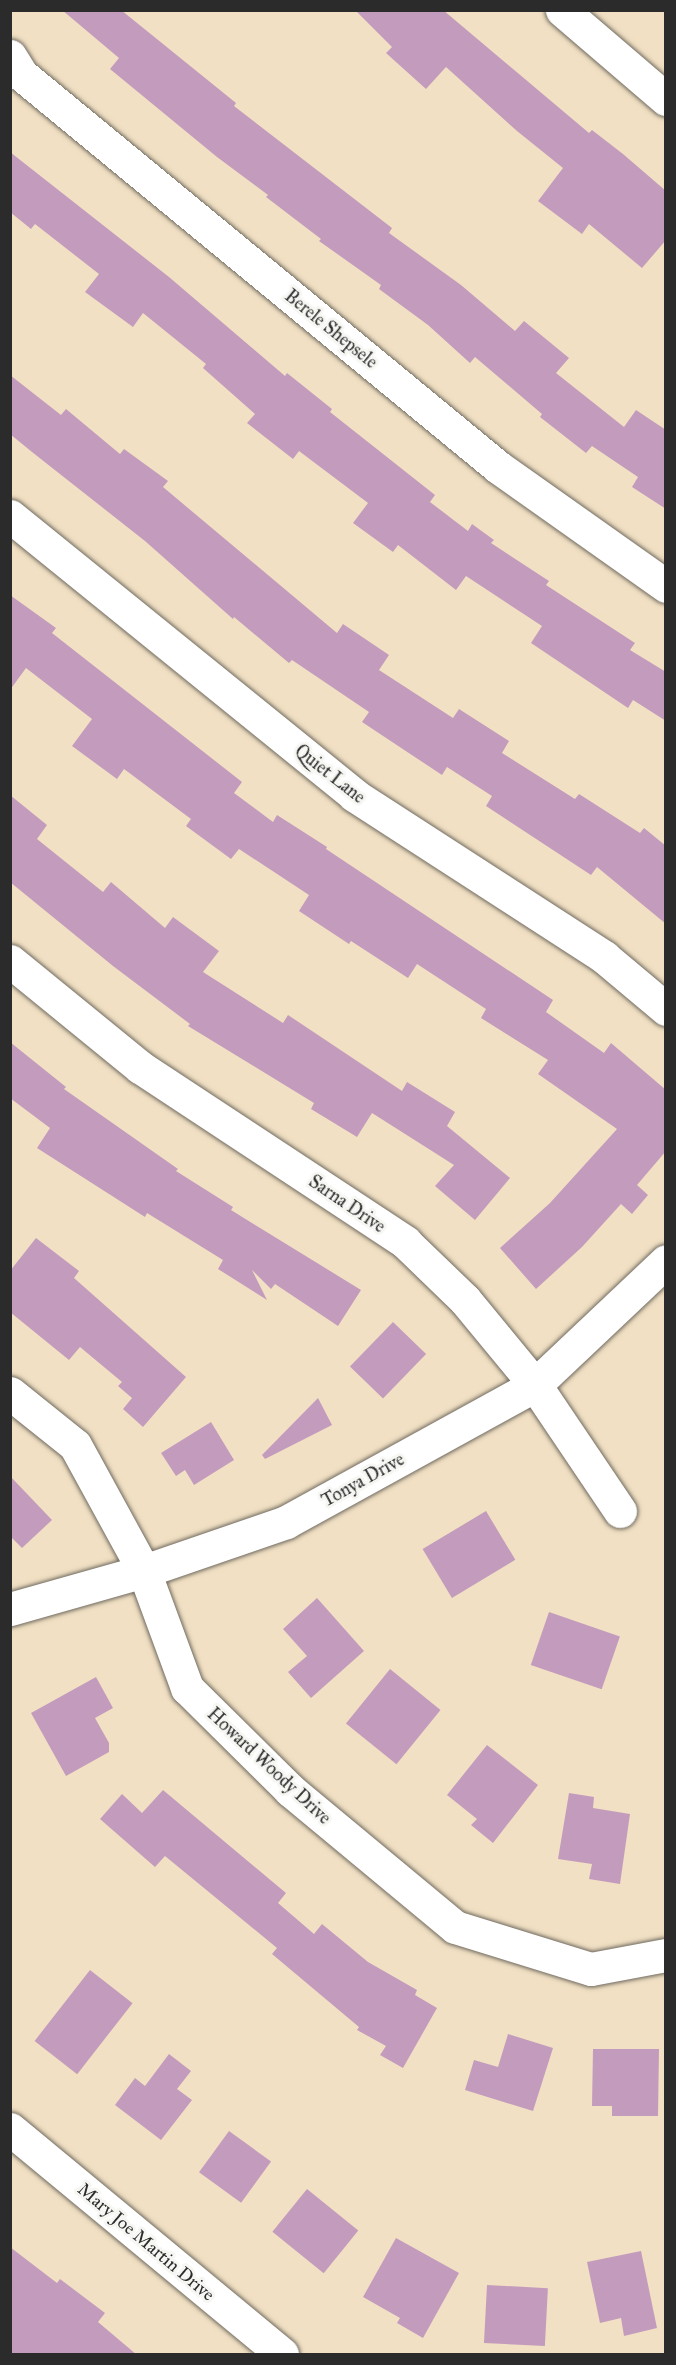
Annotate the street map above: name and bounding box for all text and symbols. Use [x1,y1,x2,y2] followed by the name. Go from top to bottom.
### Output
[280,285,382,373] street label: Berele Shepsele
[291,740,369,808] street label: Quiet Lane
[305,1171,389,1237] street label: Sarna Drive
[318,1449,408,1511] street label: Tonya Drive
[203,1703,335,1829] street label: Howard Woody Drive
[73,2178,219,2306] street label: Mary Joe Martin Drive

